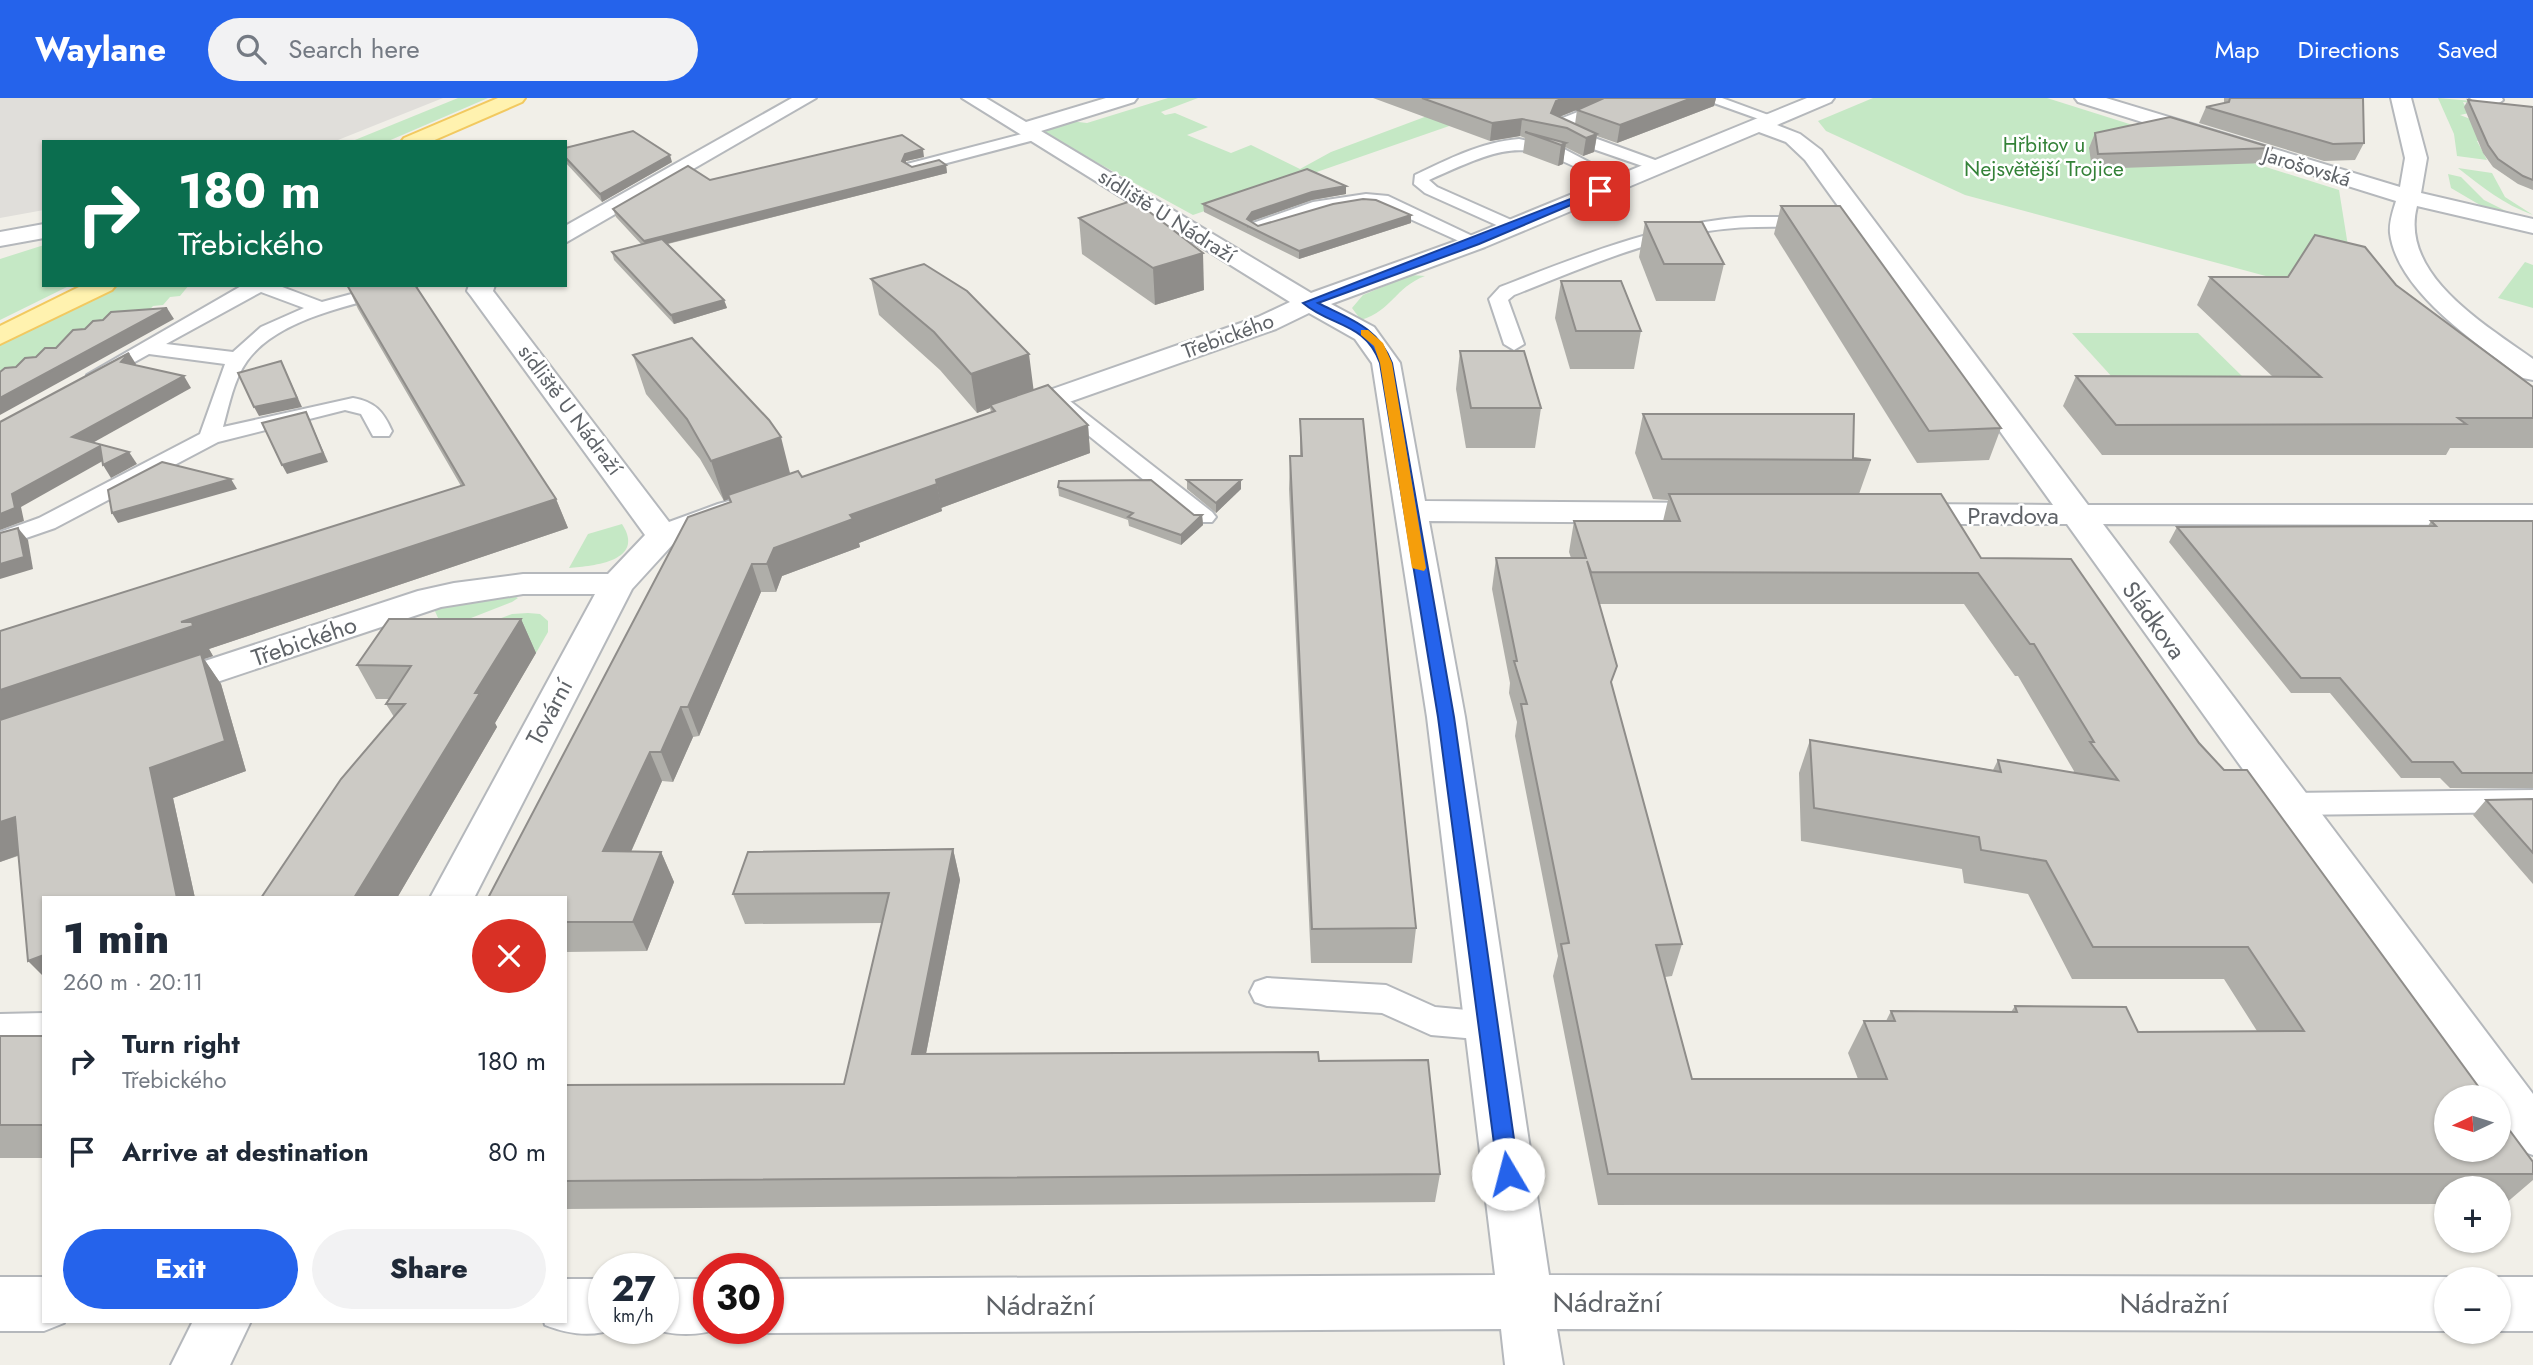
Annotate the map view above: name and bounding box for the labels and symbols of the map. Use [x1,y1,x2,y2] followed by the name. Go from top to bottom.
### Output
[1964,130,2124,184] park label: Hřbitov u Nejsvětější Trojice
[2257,139,2355,195] street label: Jarošovská
[1570,161,1630,221] pin
[1092,162,1243,271] street label: sídliště U Nádraží
[1178,306,1278,366] street label: Třebického
[511,338,630,483] street label: sídliště U Nádraží
[1967,498,2059,533] street label: Pravdova
[2114,574,2194,666] street label: Sládkova
[247,607,361,675] street label: Třebického
[517,672,581,751] street label: Tovární
[2434,1085,2511,1162] north arrow
[1471,1137,1545,1211] position arrow
[693,1253,784,1344] speed limit sign: 30
[1552,1282,1663,1323] street label: Nádražní
[2119,1283,2230,1324] street label: Nádražní
[985,1285,1096,1326] street label: Nádražní

